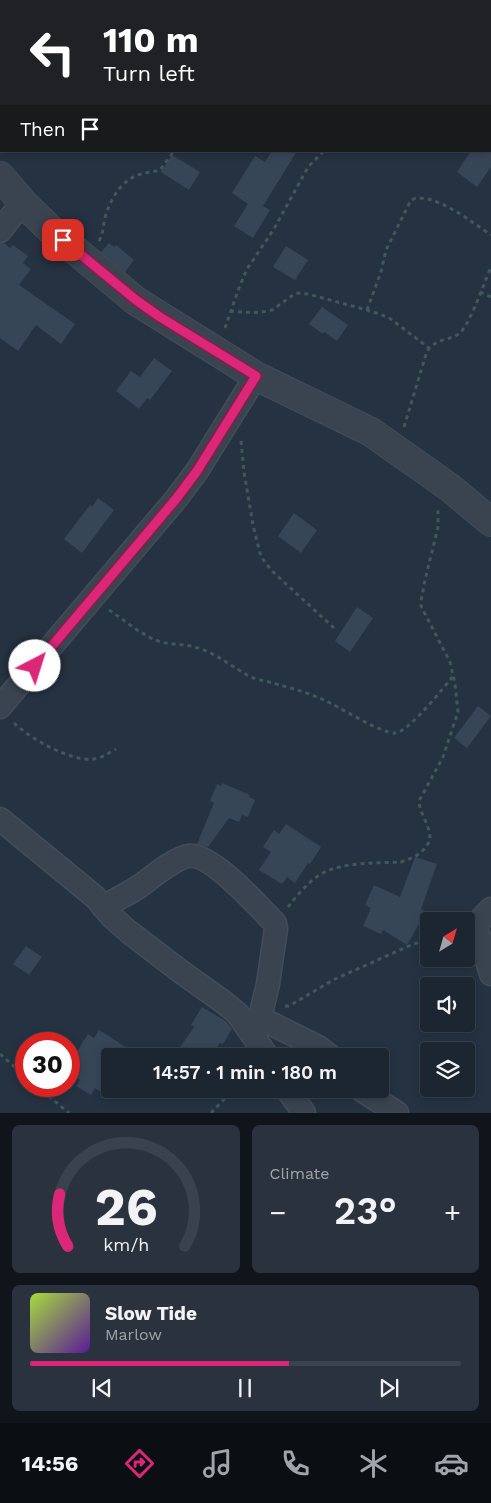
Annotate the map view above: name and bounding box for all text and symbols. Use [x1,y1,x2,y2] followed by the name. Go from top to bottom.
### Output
[103,19,199,61] text: 110 m
[20,20,85,85] icon: left
[103,61,195,86] text: Turn left
[76,115,104,143] icon: arrive
[20,118,66,141] text: Then
[42,219,84,261] pin
[49,226,77,254] icon: arrive
[8,639,60,691] position arrow
[420,912,475,968] north arrow
[420,912,475,1097] map controls
[420,977,475,1032] button: sound
[15,1032,80,1097] speed limit sign: 30
[420,1042,475,1097] button: layers
[153,1061,337,1084] text: 14:57 · 1 min · 180 m
[270,1164,330,1183] text: Climate
[94,1177,157,1238] text: 26
[334,1189,397,1233] text: 23°
[270,1196,286,1229] text: −
[444,1196,461,1229] text: +
[103,1234,149,1255] text: km/h
[105,1302,197,1325] text: Slow Tide
[105,1325,162,1344] text: Marlow
[88,1374,116,1402] icon: previous
[231,1374,259,1402] icon: pause
[375,1374,403,1402] icon: next
[122,1446,157,1481] icon: directions
[200,1446,235,1481] icon: music
[278,1446,313,1481] icon: phone
[356,1446,391,1481] icon: climate
[434,1446,469,1481] icon: car
[22,1451,78,1476] text: 14:56

